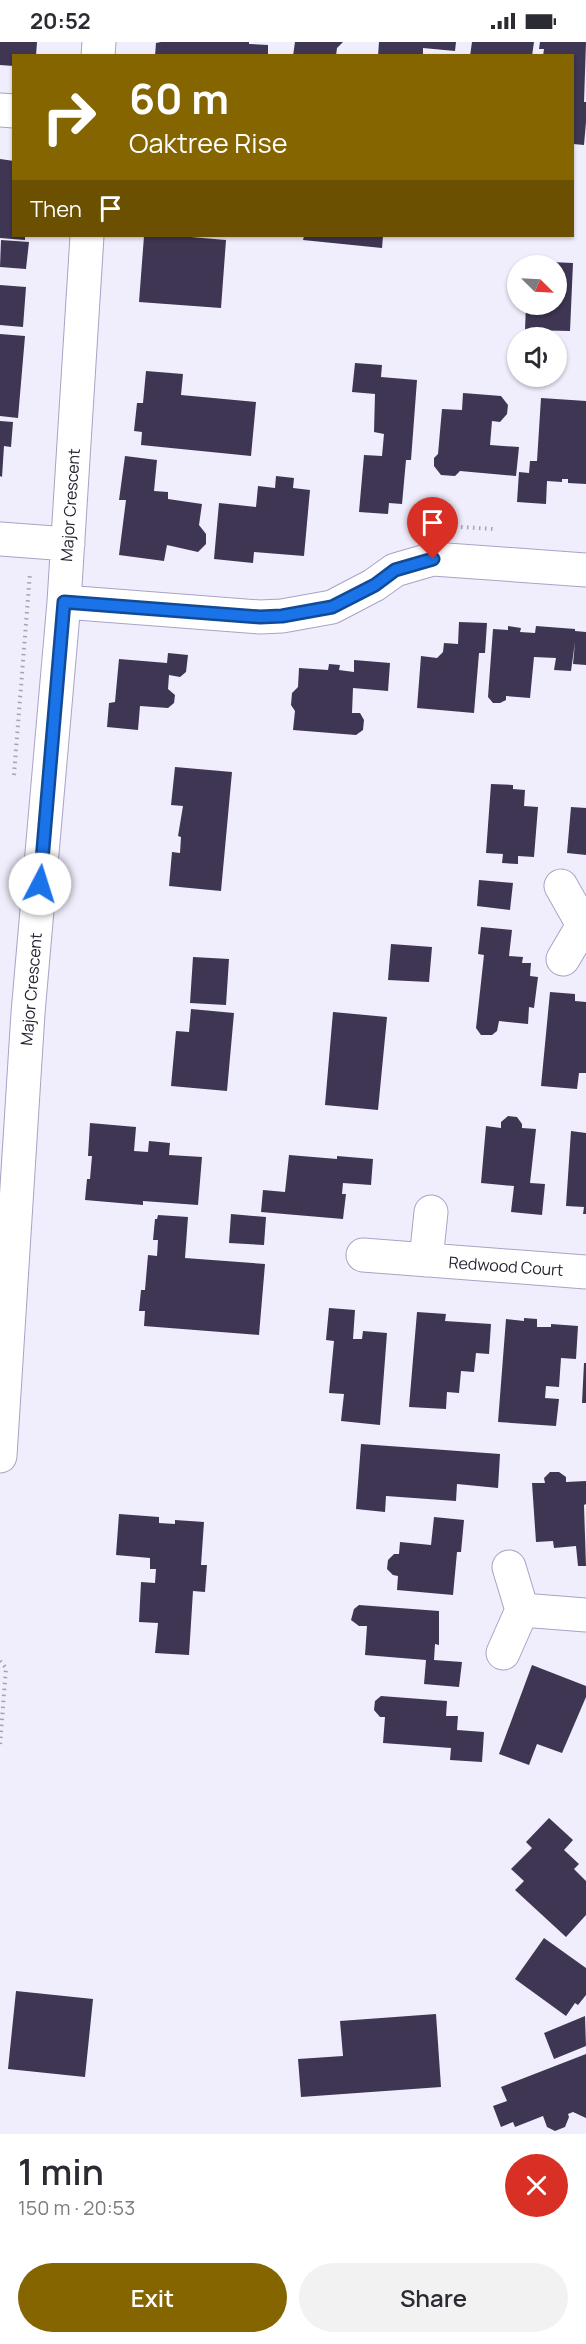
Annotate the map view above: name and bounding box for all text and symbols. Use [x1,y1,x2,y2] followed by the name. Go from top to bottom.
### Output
[30,6,91,36] text: 20:52
[129,69,229,127] text: 60 m
[30,78,108,156] icon: right
[129,124,287,161] text: Oaktree Rise
[94,192,127,225] icon: arrive
[30,194,82,224] text: Then
[507,255,567,315] north arrow
[507,255,567,387] map controls
[507,327,567,387] button: sound
[55,448,85,562] street label: Major Crescent
[407,497,458,559] pin
[416,506,449,539] icon: arrive
[8,852,72,916] position arrow
[15,932,47,1046] street label: Major Crescent
[448,1251,564,1281] street label: Redwood Court
[18,2147,104,2196] text: 1 min
[505,2154,568,2217] button: close
[18,2194,135,2221] text: 150 m · 20:53
[18,2263,287,2332] button: Exit
[299,2263,568,2332] button: Share

